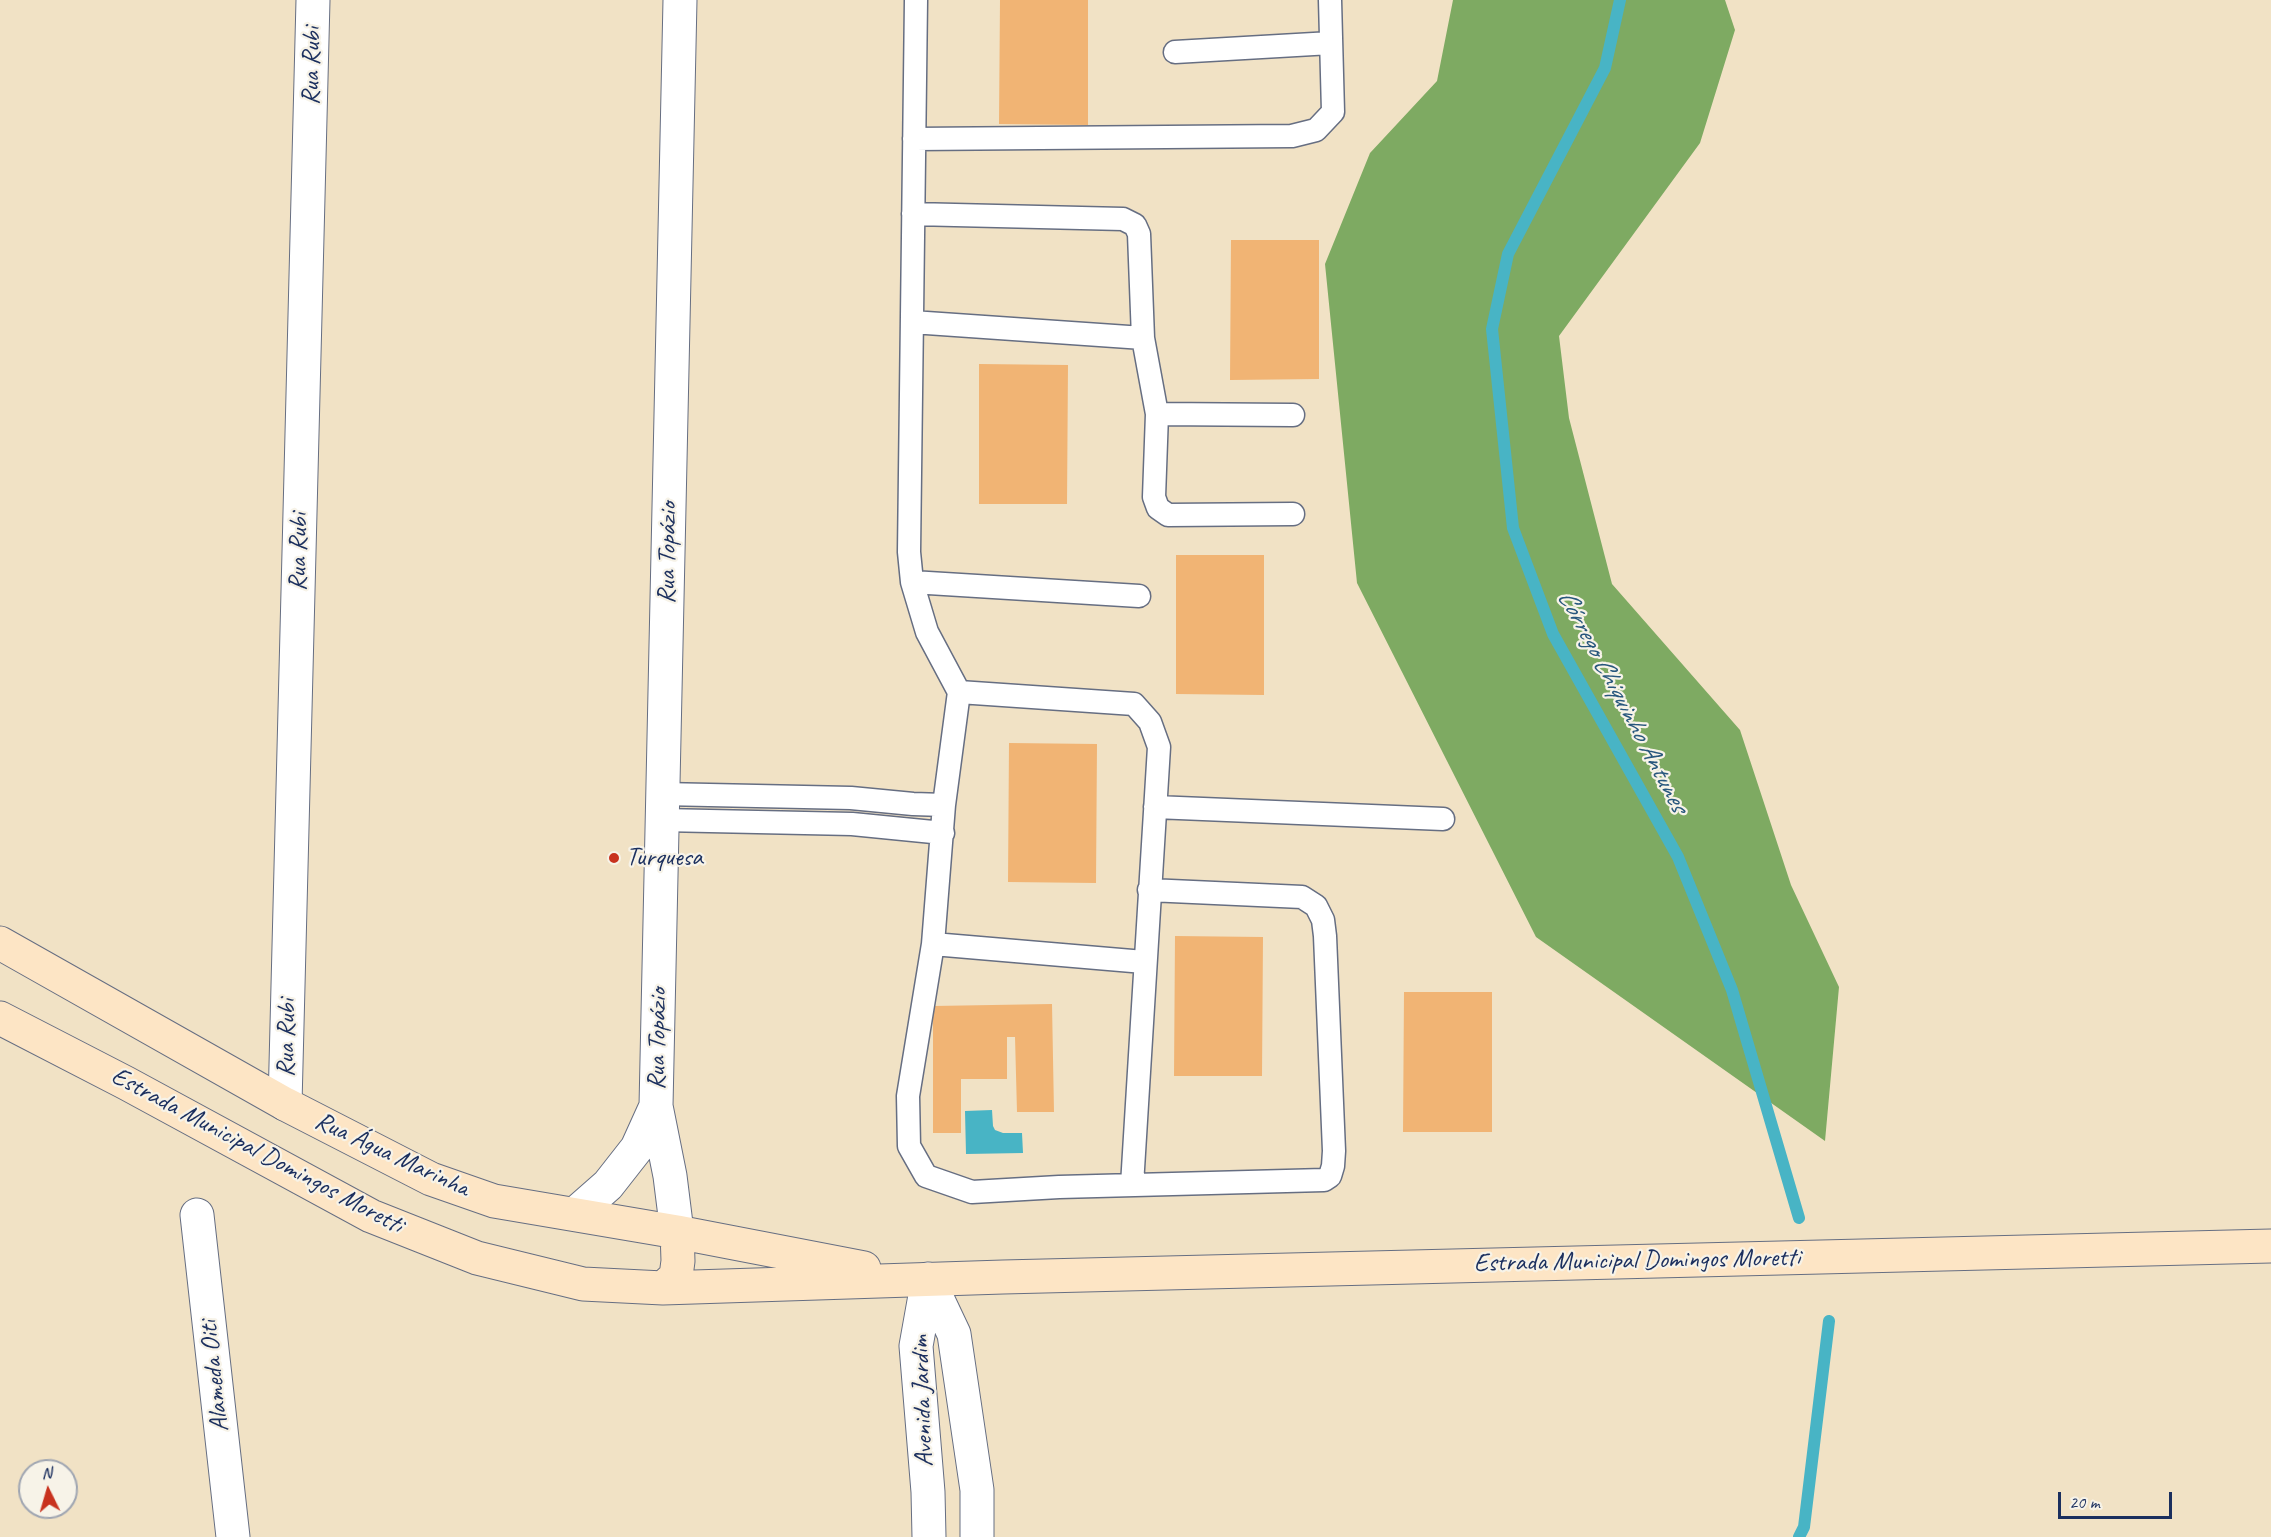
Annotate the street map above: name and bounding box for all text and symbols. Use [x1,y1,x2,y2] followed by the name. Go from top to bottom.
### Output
[296,27,328,105] street label: Rua Rubi
[652,502,684,604] street label: Rua Topázio
[283,513,315,591] street label: Rua Rubi
[1550,584,1694,818] water label: Córrego Chiquinho Antunes
[626,842,703,874] place label: Turquesa
[607,851,621,865] marker: Turquesa
[642,988,674,1090] street label: Rua Topázio
[271,999,303,1077] street label: Rua Rubi
[106,1061,408,1241] street label: Estrada Municipal Domingos Moretti
[310,1106,474,1204] street label: Rua Água Marinha
[1474,1243,1800,1279] street label: Estrada Municipal Domingos Moretti
[194,1319,236,1433] street label: Alameda Oiti
[905,1335,941,1467] street label: Avenida Jardim
[18,1459,78,1519] north arrow
[41,1463,52,1483] text: N
[2061,1480,2175,1518] scale bar
[2069,1491,2100,1513] text: 20 m

